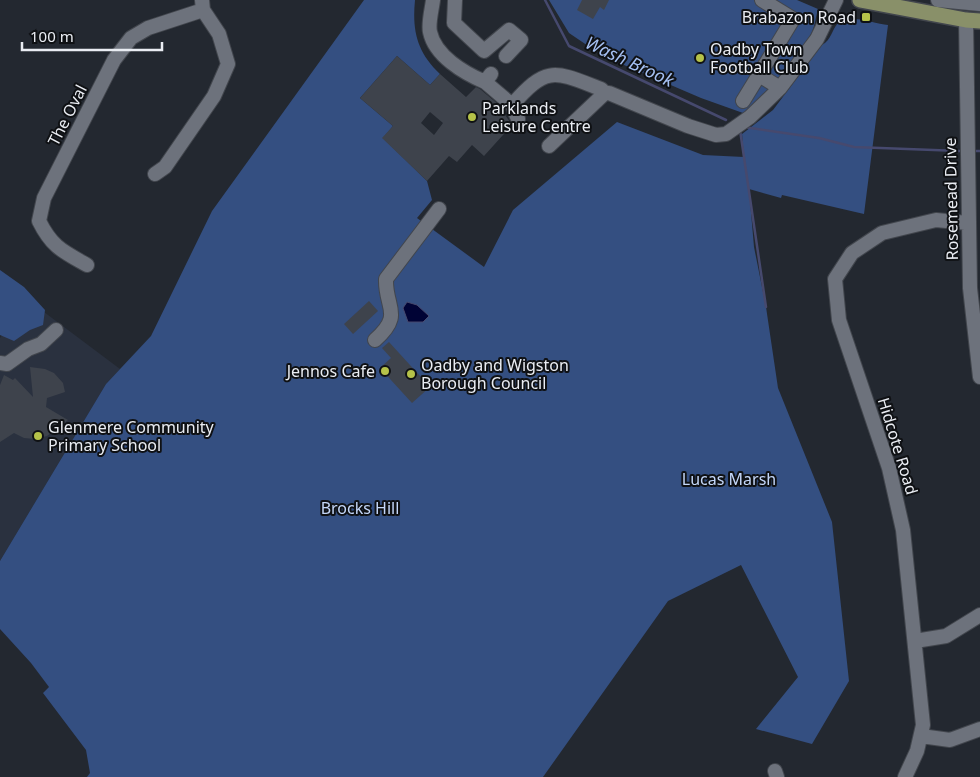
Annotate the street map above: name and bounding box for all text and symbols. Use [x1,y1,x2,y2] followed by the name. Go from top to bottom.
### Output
[742,6,856,28] place label: Brabazon Road
[860,11,872,23] marker: Brabazon Road
[22,20,162,52] scale bar
[30,26,74,46] text: 100 m
[582,30,679,92] water label: Wash Brook
[710,38,809,78] place label: Oadby Town Football Club
[694,52,706,64] marker: Oadby Town Football Club
[42,81,92,149] street label: The Oval
[482,97,591,137] place label: Parklands Leisure Centre
[466,111,478,123] marker: Parklands Leisure Centre
[939,137,963,261] street label: Rosemead Drive
[421,354,569,394] place label: Oadby and Wigston Borough Council
[285,360,375,382] place label: Jennos Cafe
[379,365,391,377] marker: Jennos Cafe
[405,368,417,380] marker: Oadby and Wigston Borough Council
[873,395,923,497] street label: Hidcote Road
[48,416,215,456] place label: Glenmere Community Primary School
[32,430,44,442] marker: Glenmere Community Primary School
[682,468,776,490] park label: Lucas Marsh
[321,497,399,519] park label: Brocks Hill

